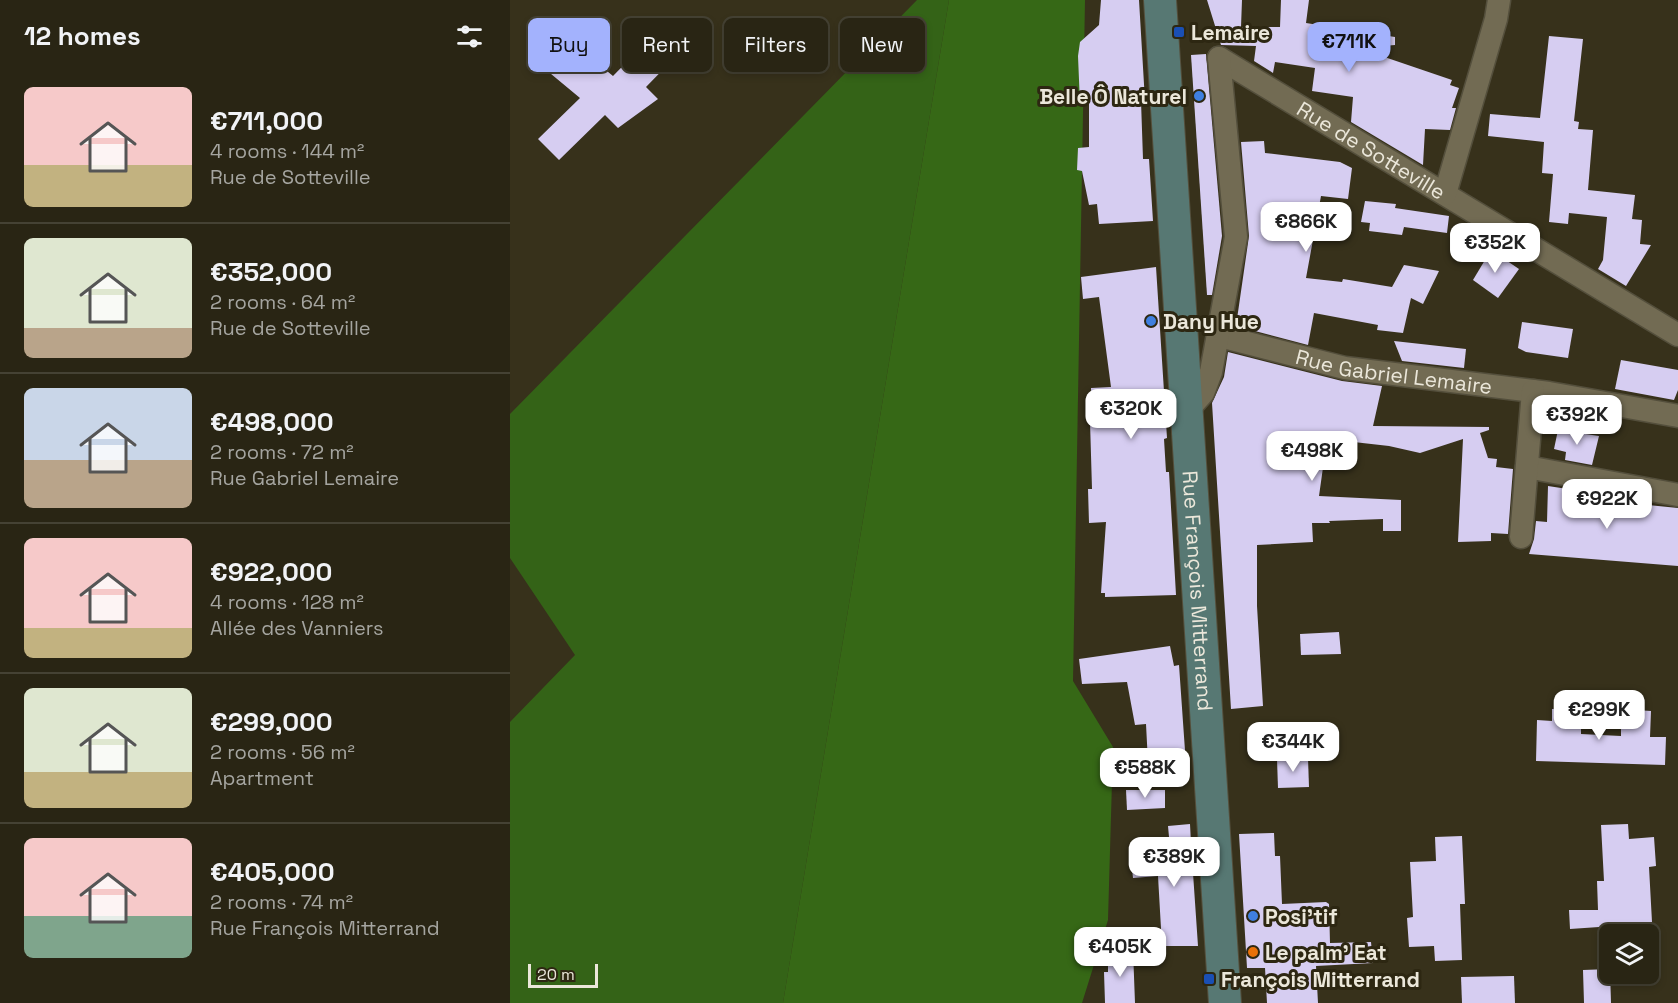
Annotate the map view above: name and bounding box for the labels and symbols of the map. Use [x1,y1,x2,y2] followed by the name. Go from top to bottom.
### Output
[1191,19,1270,46] place label: Lemaire
[1307,22,1391,73] pin: €711K
[1172,25,1186,39] marker: Lemaire
[1039,83,1187,110] place label: Belle Ô Naturel
[1192,89,1206,103] marker: Belle Ô Naturel
[1292,95,1451,205] street label: Rue de Sotteville
[1264,202,1348,253] pin: €866K
[1453,223,1537,274] pin: €352K
[1163,308,1259,335] place label: Dany Hue
[1144,314,1158,328] marker: Dany Hue
[1293,342,1494,399] street label: Rue Gabriel Lemaire
[1089,389,1173,440] pin: €320K
[1535,395,1619,446] pin: €392K
[1270,431,1354,482] pin: €498K
[1177,470,1220,712] street label: Rue François Mitterrand
[1565,479,1649,530] pin: €922K
[1557,690,1641,741] pin: €299K
[1251,722,1335,773] pin: €344K
[1103,748,1187,799] pin: €588K
[1132,837,1216,888] pin: €389K
[1265,903,1338,930] place label: Posi'tif
[1246,909,1260,923] marker: Posi'tif
[1078,927,1162,978] pin: €405K
[1265,939,1387,966] place label: Le palm' Eat
[1246,945,1260,959] marker: Le palm' Eat
[528,961,598,988] scale bar
[1221,966,1420,993] place label: François Mitterrand
[1202,972,1216,986] marker: François Mitterrand

